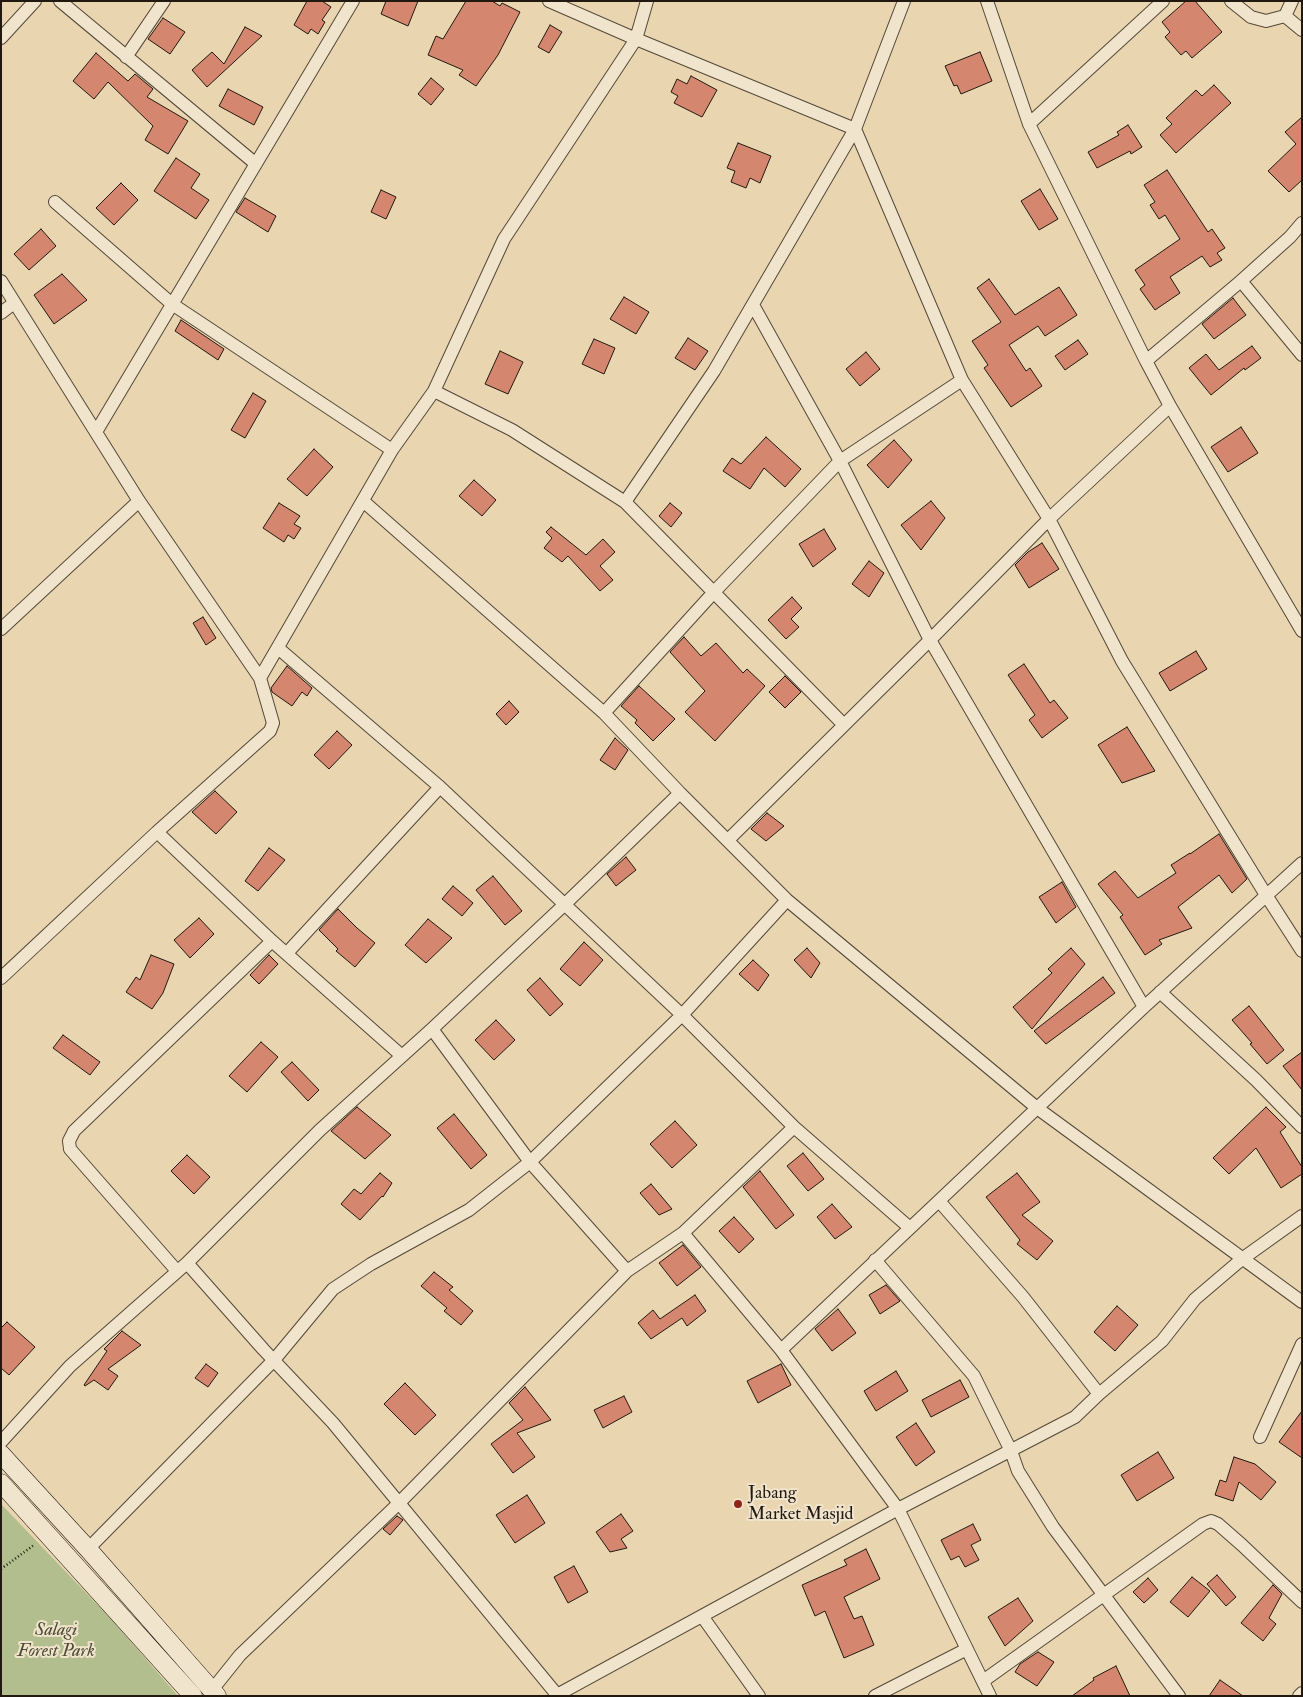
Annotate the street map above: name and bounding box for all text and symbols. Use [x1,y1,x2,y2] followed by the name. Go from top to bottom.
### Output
[748,1483,853,1526] place label: Jabang Market Masjid
[732,1498,744,1510] marker: Jabang Market Masjid
[17,1620,95,1662] park label: Salagi Forest Park

